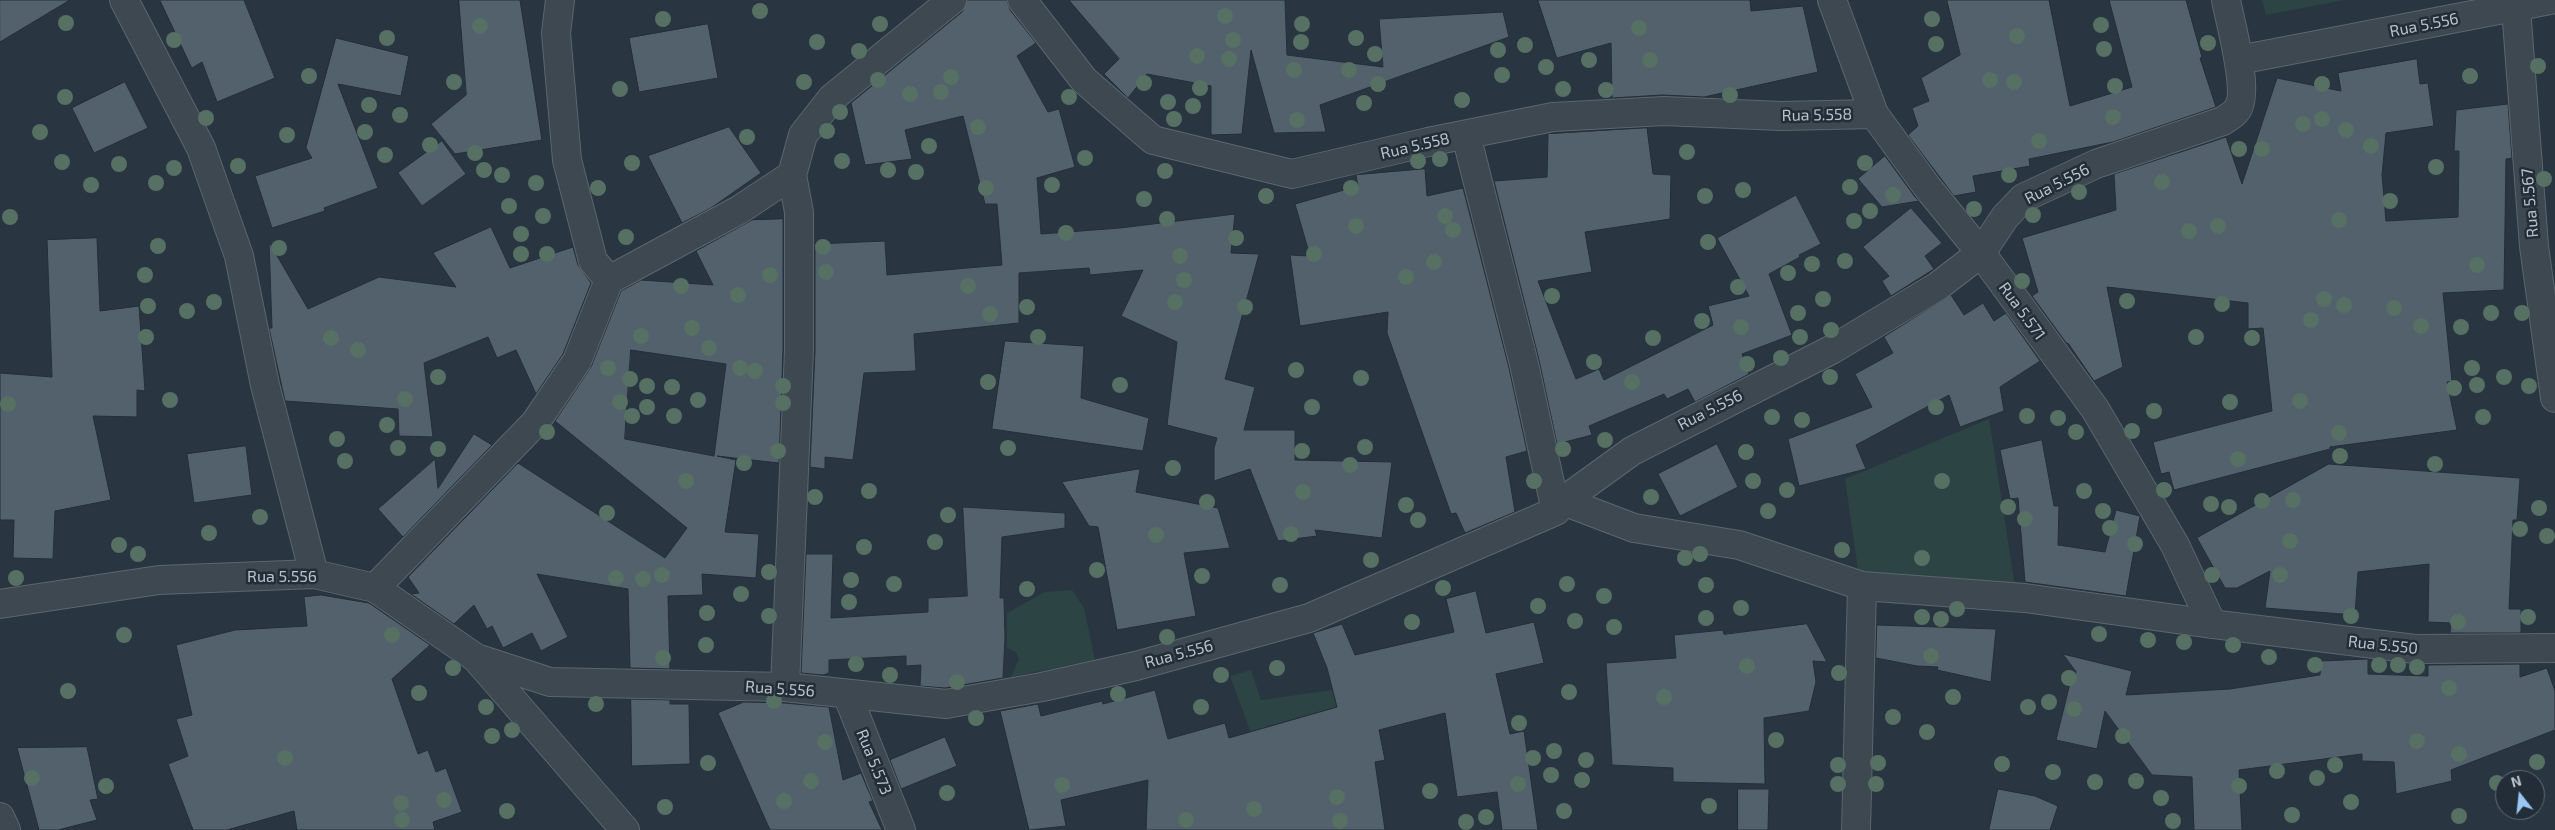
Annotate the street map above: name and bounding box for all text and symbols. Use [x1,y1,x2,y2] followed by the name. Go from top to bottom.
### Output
[2388,9,2460,41] street label: Rua 5.556
[1782,105,1852,125] street label: Rua 5.558
[1379,129,1451,163] street label: Rua 5.558
[2021,160,2093,208] street label: Rua 5.556
[2517,168,2543,238] street label: Rua 5.567
[1995,278,2049,344] street label: Rua 5.571
[1674,386,1746,434] street label: Rua 5.556
[247,567,317,587] street label: Rua 5.556
[2347,632,2419,658] street label: Rua 5.550
[1143,636,1215,672] street label: Rua 5.556
[744,677,816,701] street label: Rua 5.556
[852,726,896,798] street label: Rua 5.573
[2495,770,2545,820] north arrow
[2509,771,2523,791] text: N

